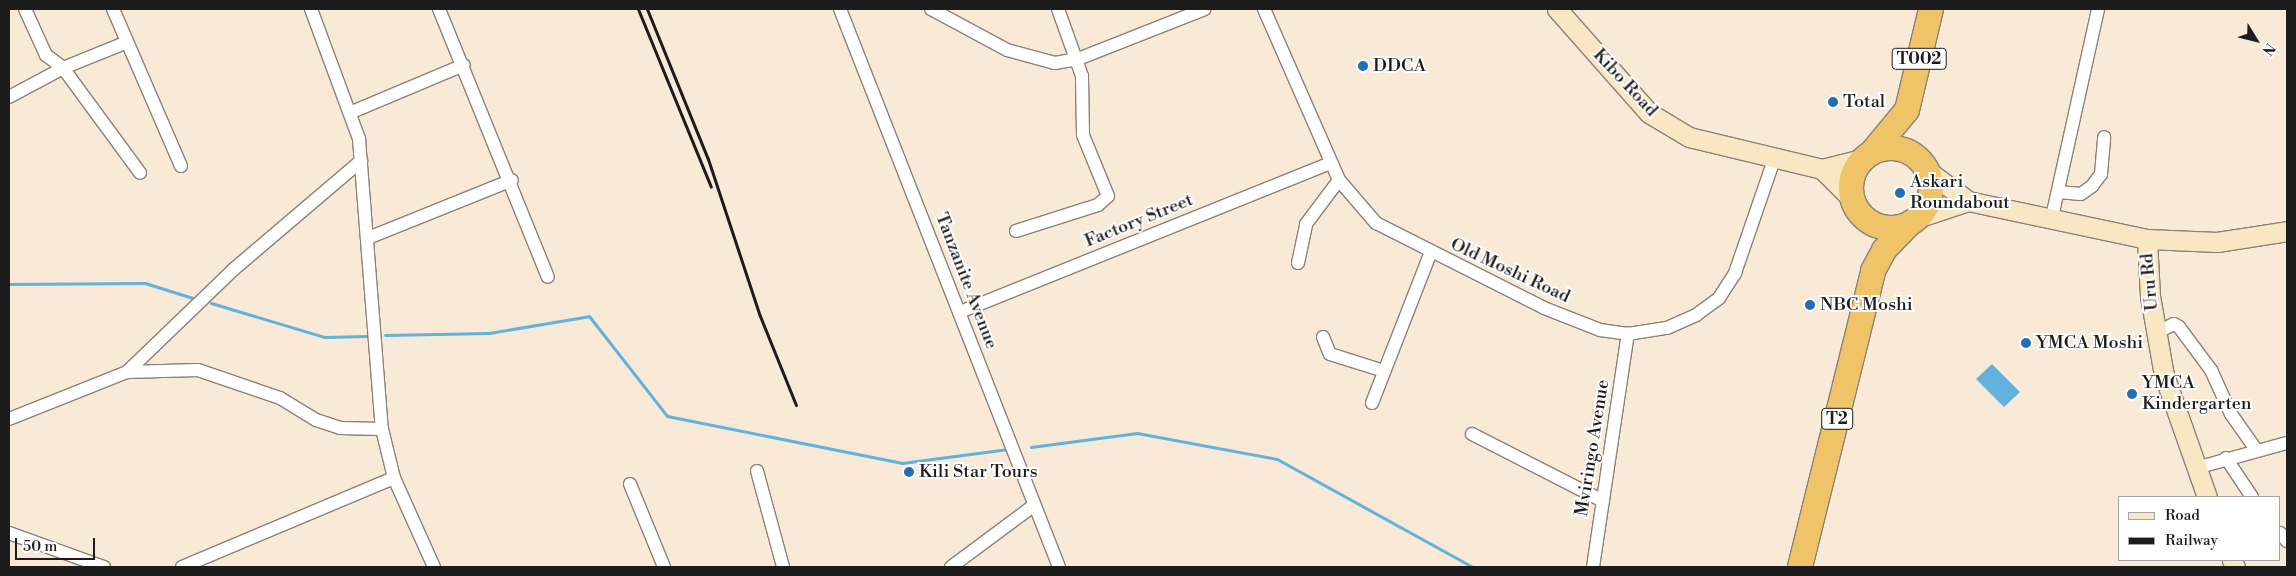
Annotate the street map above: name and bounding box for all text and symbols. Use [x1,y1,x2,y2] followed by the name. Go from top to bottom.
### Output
[2231,15,2281,65] north arrow
[2258,39,2279,59] text: N
[1588,45,1662,121] street label: Kibo Road
[1892,46,1946,72] road number: T002
[1373,55,1426,77] place label: DDCA
[1357,60,1369,72] marker: DDCA
[1843,91,1885,113] place label: Total
[1827,96,1839,108] marker: Total
[1910,172,2010,214] place label: Askari Roundabout
[1894,187,1906,199] marker: Askari Roundabout
[1082,189,1196,253] street label: Factory Street
[930,210,1002,352] street label: Tanzanite Avenue
[1447,234,1573,308] street label: Old Moshi Road
[2137,252,2163,312] street label: Uru Rd
[1820,294,1913,316] place label: NBC Moshi
[1804,299,1816,311] marker: NBC Moshi
[2036,332,2143,354] place label: YMCA Moshi
[2020,337,2032,349] marker: YMCA Moshi
[2142,373,2251,416] place label: YMCA Kindergarten
[1572,378,1614,518] street label: Mviringo Avenue
[2126,388,2138,400] marker: YMCA Kindergarten
[1821,406,1853,432] road number: T2
[919,461,1038,483] place label: Kili Star Tours
[903,466,915,478] marker: Kili Star Tours
[2118,496,2281,561] legend
[2165,506,2200,525] text: Road
[18,528,98,560] scale bar
[2165,531,2218,550] text: Railway
[23,537,57,556] text: 50 m

